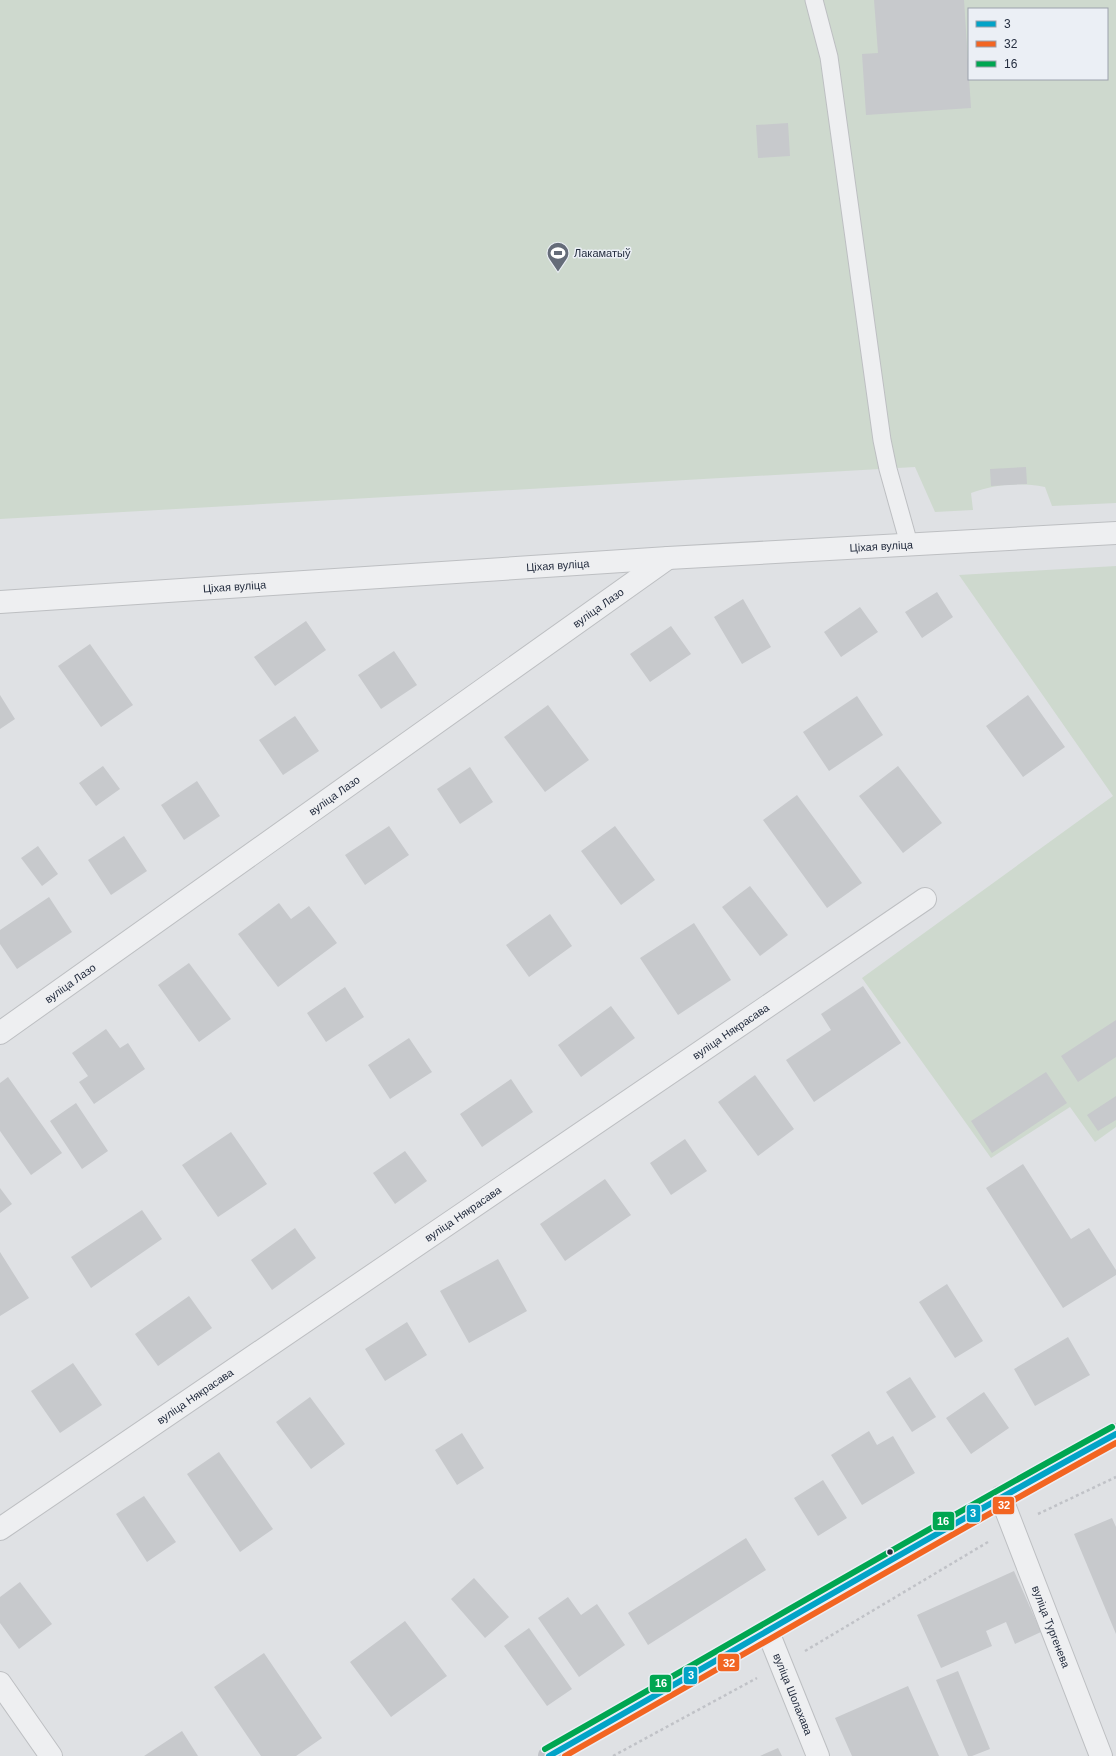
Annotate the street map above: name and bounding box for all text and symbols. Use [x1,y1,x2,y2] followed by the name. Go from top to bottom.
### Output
[968,8,1108,80] legend
[1004,17,1011,31] text: 3
[1004,37,1018,51] text: 32
[1004,57,1018,71] text: 16
[545,240,571,273] sports icon: Лакаматыў
[574,247,631,259] place label: Лакаматыў
[849,538,914,554] street label: Ціхая вуліца
[526,557,591,573] street label: Ціхая вуліца
[203,578,267,595] street label: Ціхая вуліца
[570,586,626,630] street label: вуліца Лазо
[306,773,362,818] street label: вуліца Лазо
[42,961,98,1005] street label: вуліца Лазо
[690,1001,772,1062] street label: вуліца Някрасава
[422,1183,504,1244] street label: вуліца Някрасава
[155,1365,236,1426] street label: вуліца Някрасава
[992,1496,1015,1515] line badge: 32
[998,1499,1010,1511] text: 32
[966,1504,981,1523] line badge: 3
[970,1507,976,1519] text: 3
[932,1511,955,1531] line badge: 16
[937,1515,949,1527] text: 16
[885,1547,895,1557] unlabelled marker
[1030,1584,1073,1670] street label: вуліца Тургенева
[771,1651,815,1738] street label: вуліца Шолахава
[717,1653,740,1672] line badge: 32
[723,1657,735,1669] text: 32
[683,1666,698,1685] line badge: 3
[688,1669,694,1681] text: 3
[649,1674,672,1693] line badge: 16
[655,1677,667,1689] text: 16

